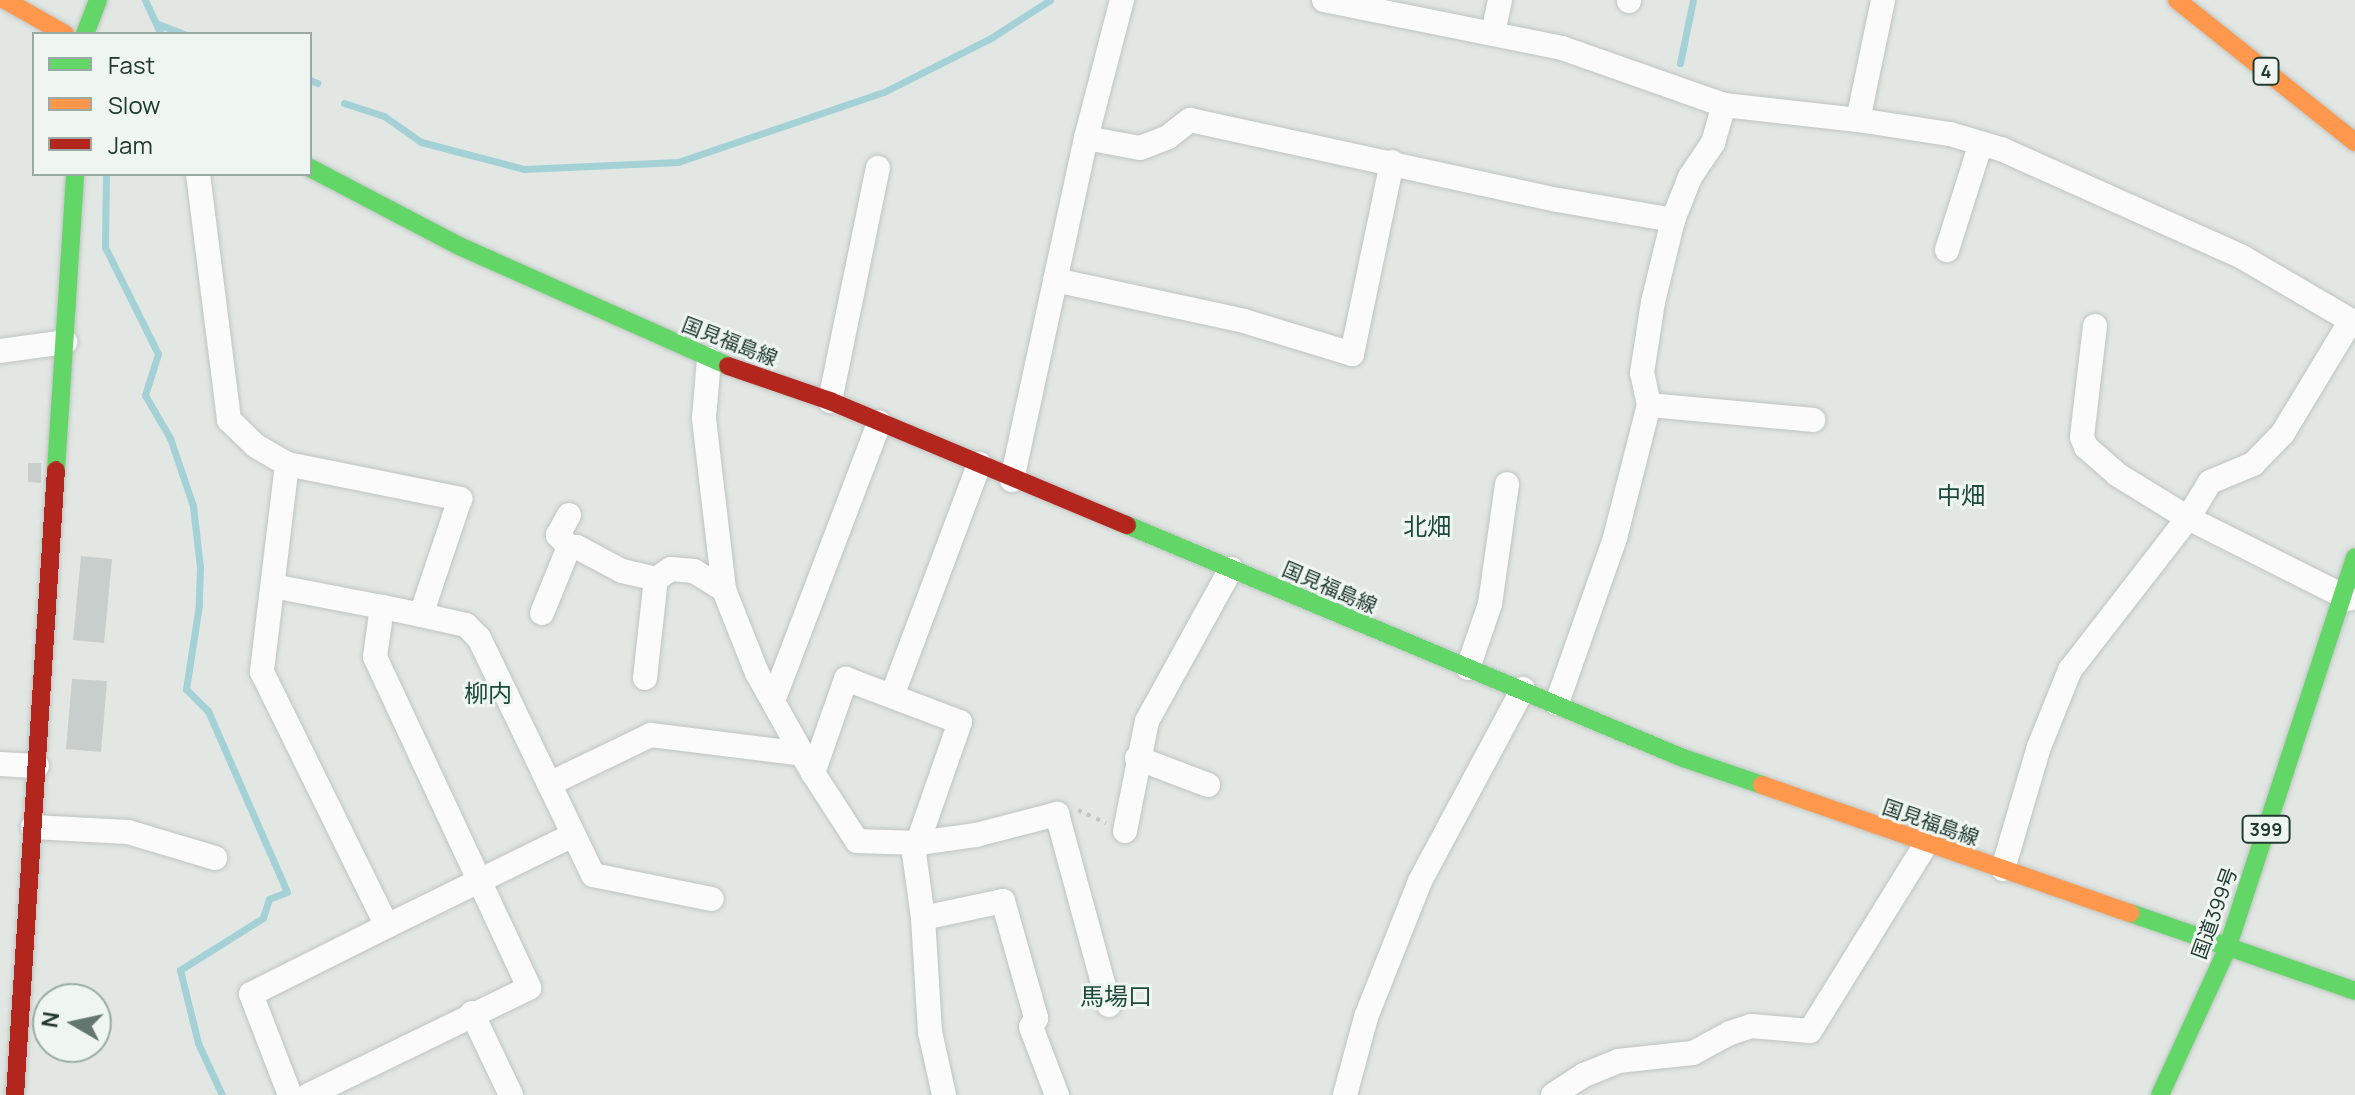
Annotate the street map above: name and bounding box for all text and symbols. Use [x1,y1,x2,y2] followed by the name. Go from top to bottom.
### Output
[32,32,312,176] legend
[108,48,155,81] text: Fast
[2252,57,2280,85] road number: 4
[108,88,161,121] text: Slow
[108,128,153,161] text: Jam
[679,312,781,370] street label: 国見福島線
[1937,481,1985,509] district label: 中畑
[1403,512,1451,540] district label: 北畑
[1279,556,1381,618] street label: 国見福島線
[464,679,512,707] district label: 柳内
[1880,794,1982,850] street label: 国見福島線
[2240,815,2292,843] road number: 399
[2186,864,2242,962] street label: 国道399号
[1080,982,1152,1010] district label: 馬場口
[32,983,112,1063] north arrow
[34,1009,66,1030] text: N

